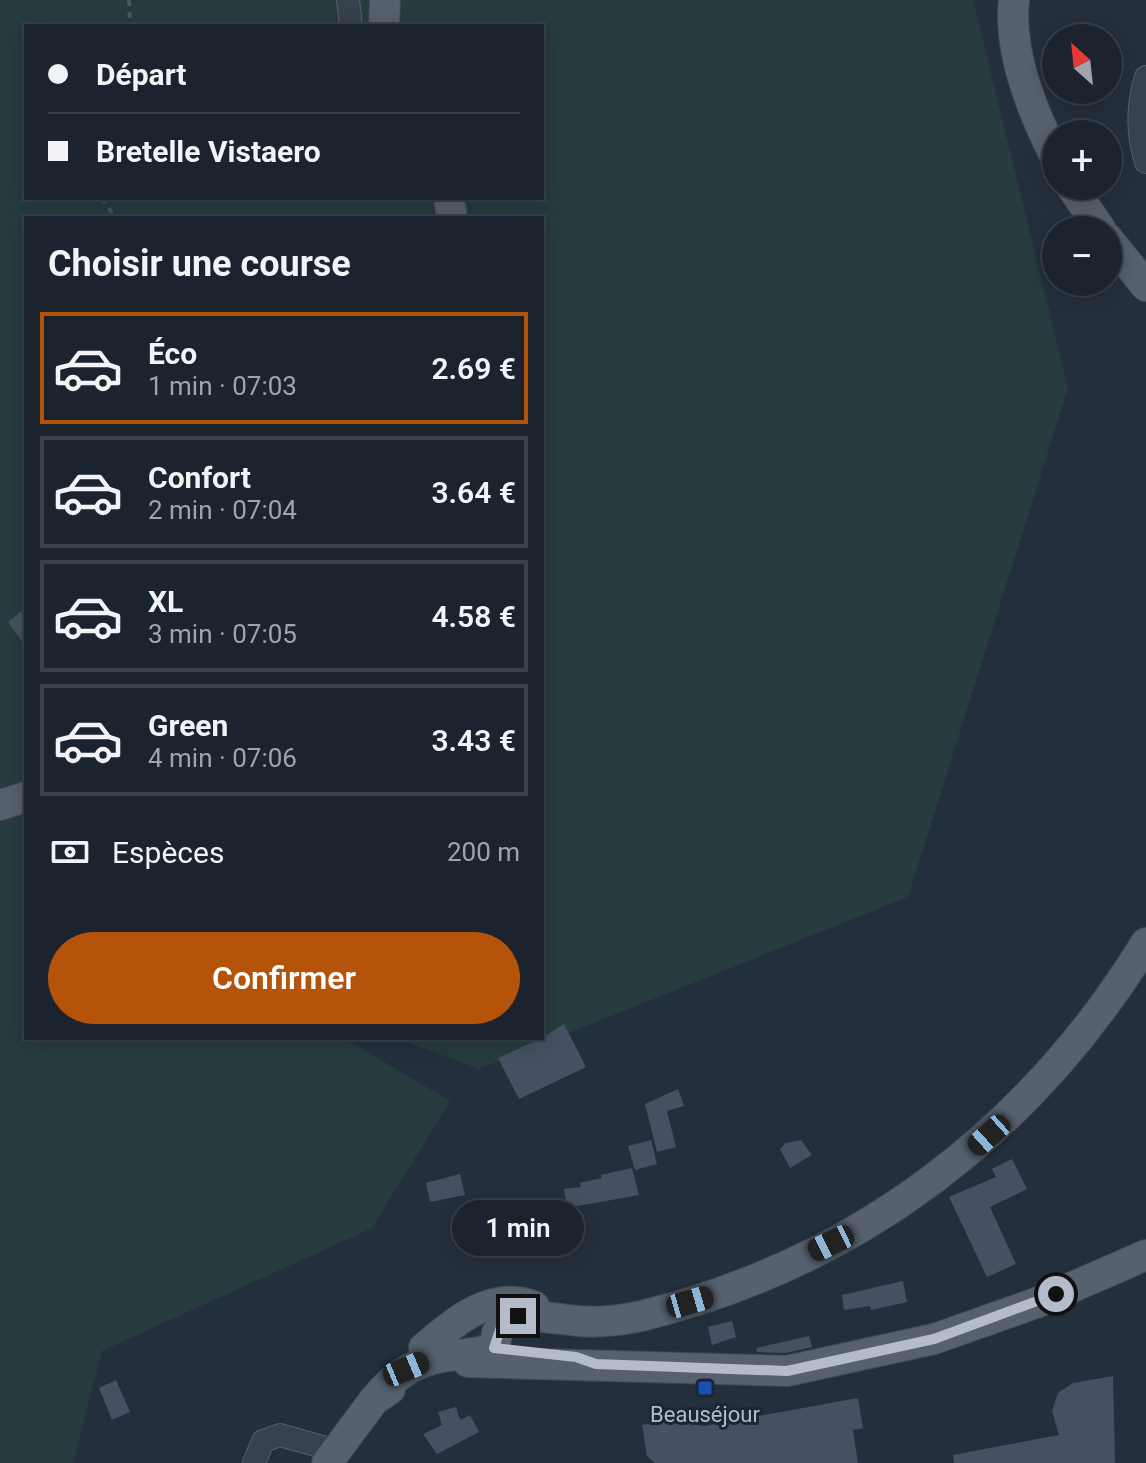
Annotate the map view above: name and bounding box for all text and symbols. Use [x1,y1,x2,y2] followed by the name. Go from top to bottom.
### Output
[1042,24,1122,104] north arrow
[1042,24,1122,296] map controls
[96,57,187,92] text: Départ
[1042,120,1122,200] button: +
[96,134,321,169] text: Bretelle Vistaero
[1042,216,1122,296] button: −
[48,243,351,285] text: Choisir une course
[52,332,124,404] icon: car
[148,336,197,371] text: Éco
[431,351,516,386] text: 2.69 €
[148,371,297,401] text: 1 min · 07:03
[52,456,124,528] icon: car
[148,460,251,495] text: Confort
[431,475,516,510] text: 3.64 €
[148,495,297,525] text: 2 min · 07:04
[52,580,124,652] icon: car
[148,584,183,619] text: XL
[431,599,516,634] text: 4.58 €
[148,619,297,649] text: 3 min · 07:05
[52,704,124,776] icon: car
[148,708,228,743] text: Green
[431,723,516,758] text: 3.43 €
[148,743,297,773] text: 4 min · 07:06
[48,830,92,874] icon: cash
[112,835,224,870] text: Espèces
[447,837,520,867] text: 200 m
[48,932,520,1024] button: Confirmer
[963,1110,1015,1160] car
[452,1200,584,1256] callout: 1 min
[485,1213,551,1243] text: 1 min
[804,1222,858,1264] car
[1038,1276,1074,1312] route start
[664,1284,716,1320] car
[500,1298,536,1334] route end
[379,1349,433,1389] car
[696,1379,714,1397] marker: Beauséjour
[650,1402,760,1427] place label: Beauséjour

